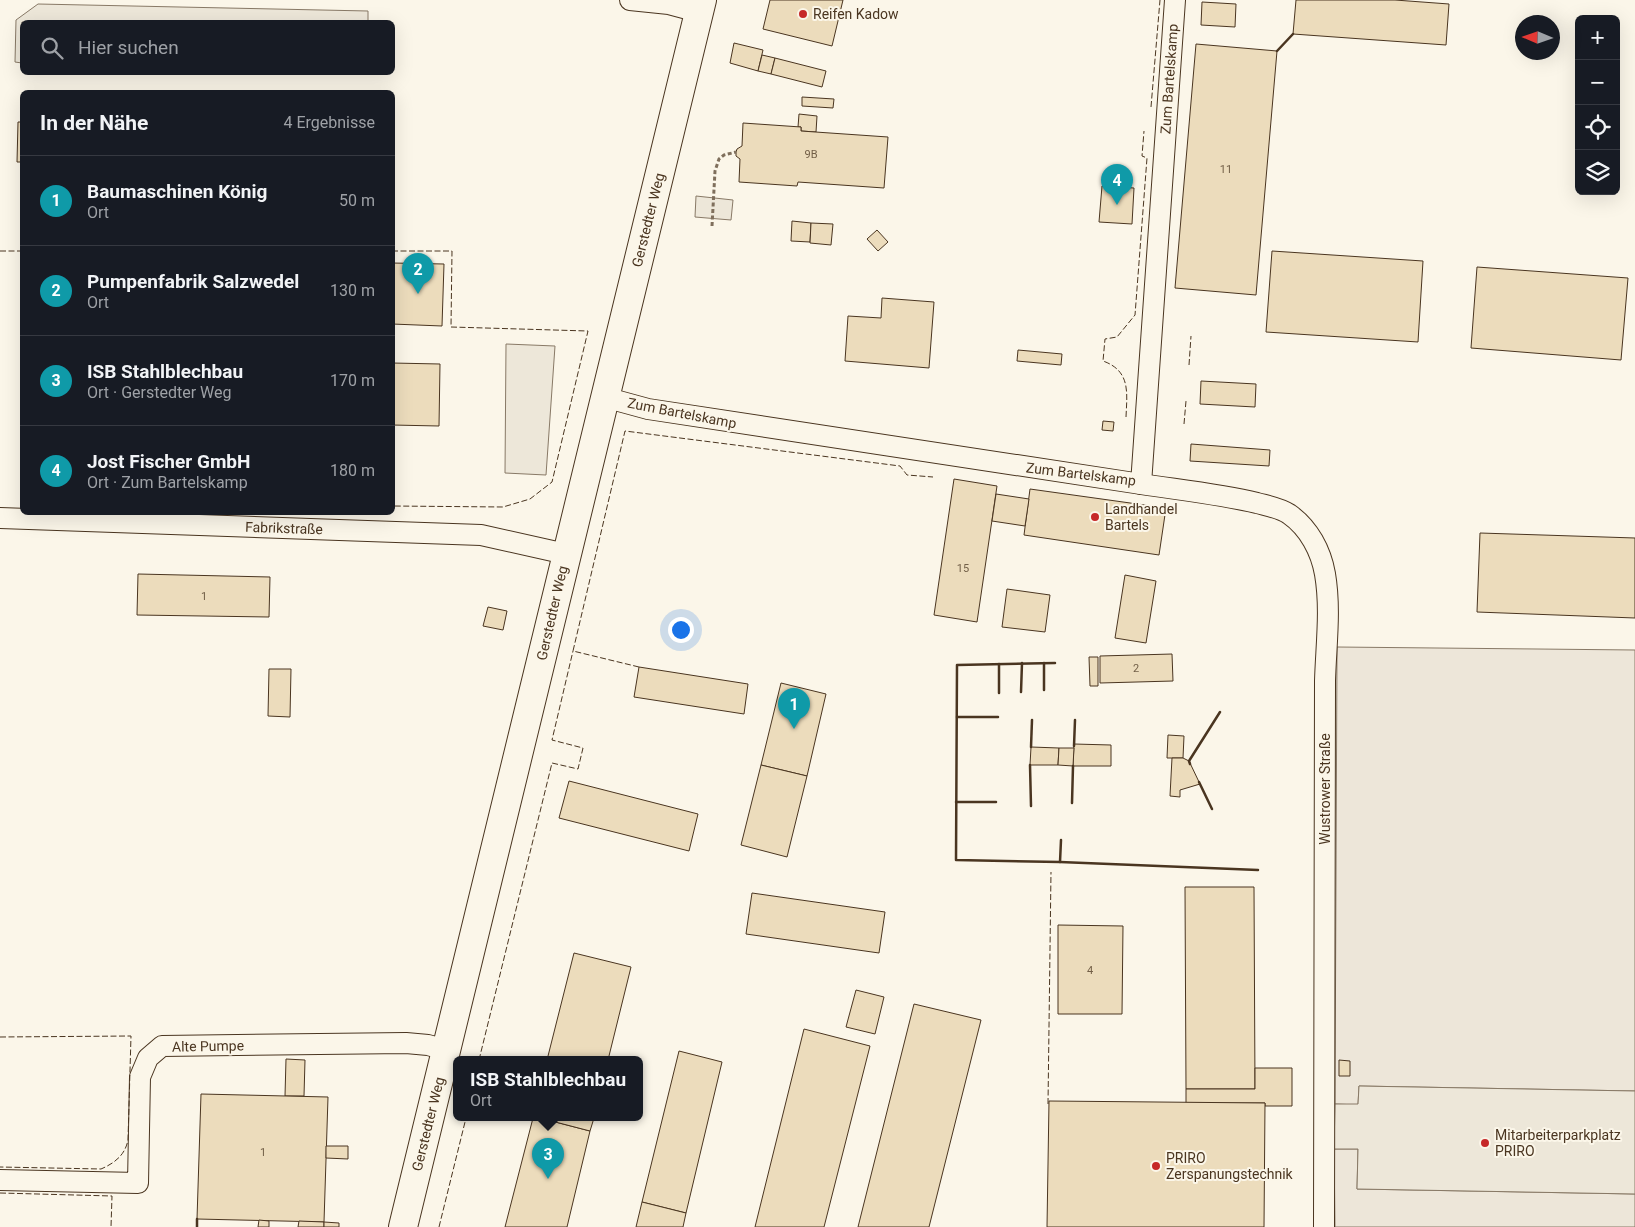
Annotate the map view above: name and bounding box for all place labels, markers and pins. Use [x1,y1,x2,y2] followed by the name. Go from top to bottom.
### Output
[813,6,899,22] place label: Reifen Kadow
[797,8,809,20] marker: Reifen Kadow
[1101,164,1133,205] pin: 4
[402,253,434,294] pin: 2
[1105,501,1178,533] place label: Landhandel Bartels
[1089,511,1101,523] marker: Landhandel Bartels
[778,688,810,729] pin: 1
[1495,1127,1621,1159] place label: Mitarbeiterparkplatz PRIRO
[1479,1137,1491,1149] marker: Mitarbeiterparkplatz PRIRO
[532,1138,564,1179] pin: 3
[1166,1150,1294,1182] place label: PRIRO Zerspanungstechnik
[1150,1160,1162,1172] marker: PRIRO Zerspanungstechnik

